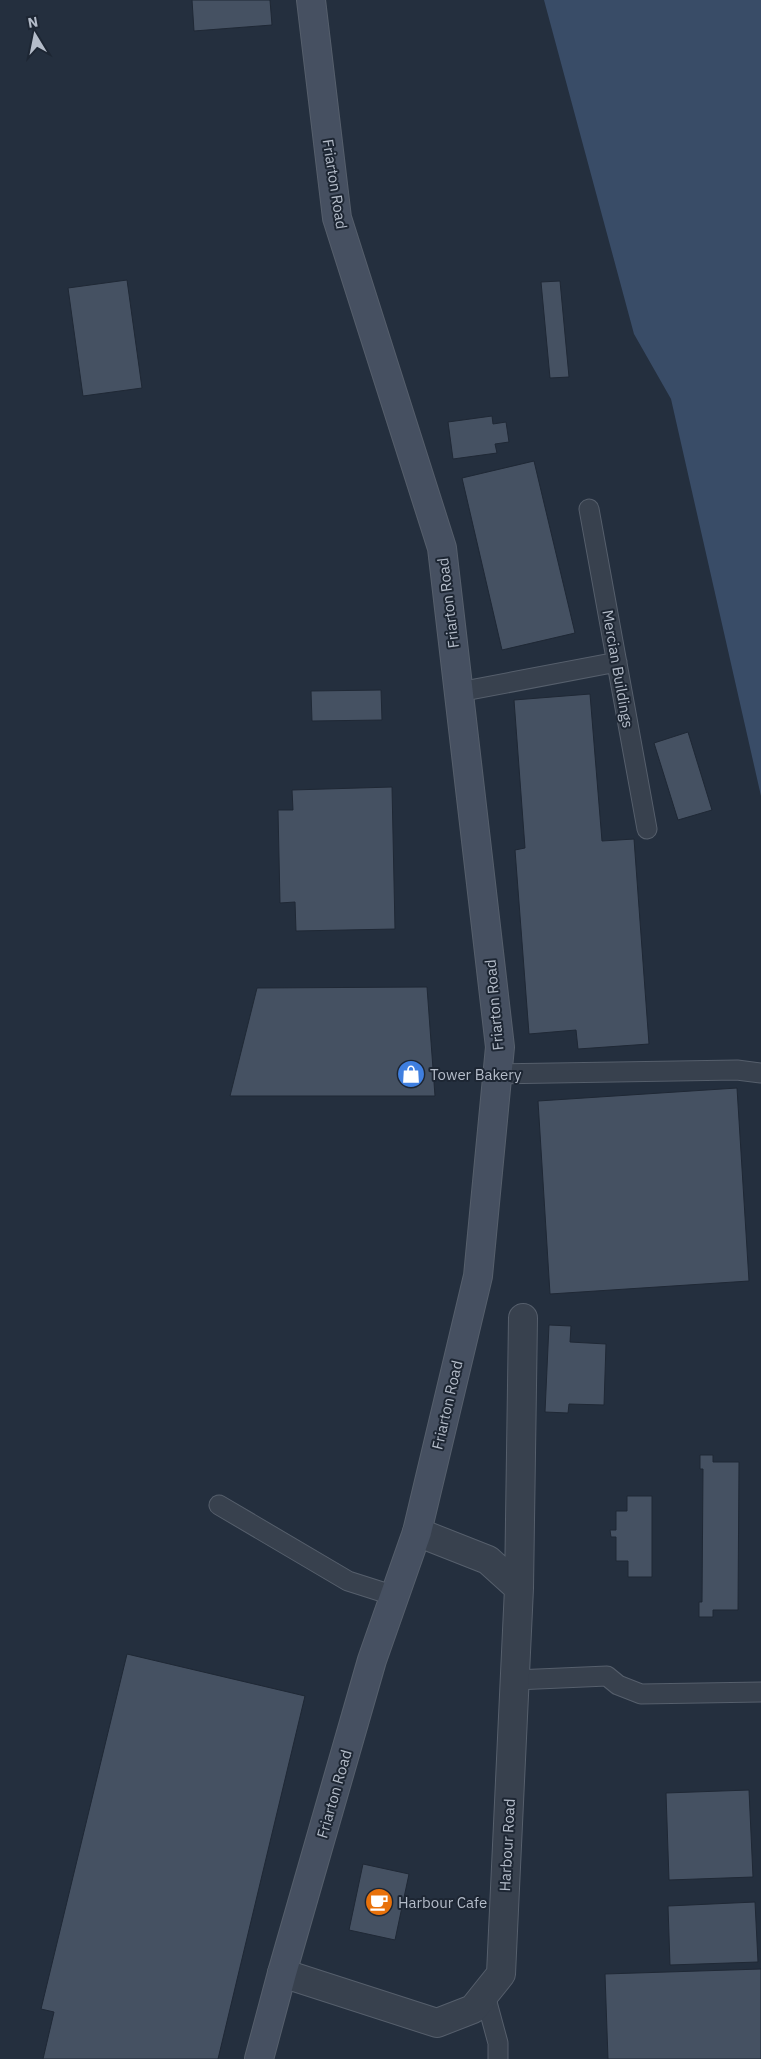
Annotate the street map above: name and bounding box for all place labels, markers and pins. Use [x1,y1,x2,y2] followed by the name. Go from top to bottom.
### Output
[396,1059,426,1089] shop icon: Tower Bakery
[430,1065,522,1084] place label: Tower Bakery
[364,1887,394,1917] cafe icon: Harbour Cafe
[398,1893,487,1912] place label: Harbour Cafe

